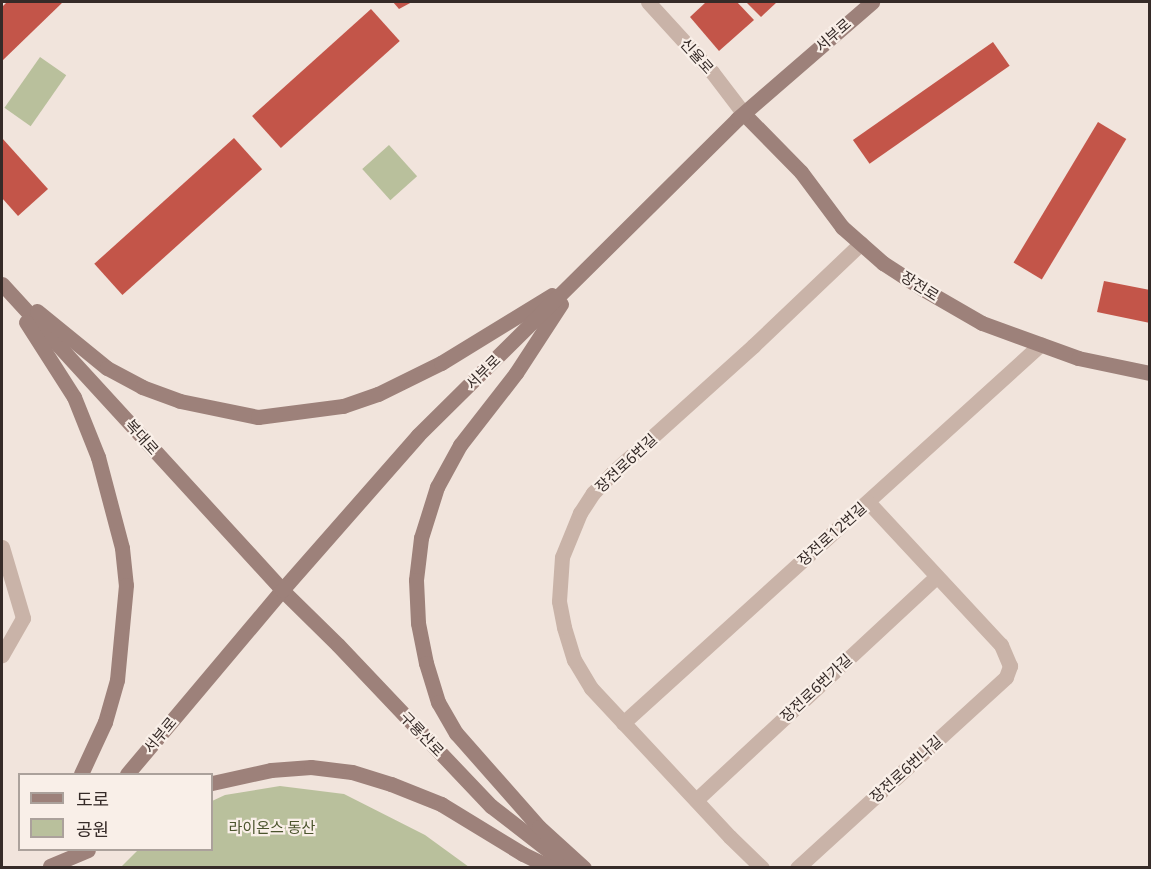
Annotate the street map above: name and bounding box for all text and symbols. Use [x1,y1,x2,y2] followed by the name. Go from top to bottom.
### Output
[811,15,855,55] street label: 서부로
[676,35,718,77] street label: 신율로
[898,267,942,305] street label: 장전로
[462,351,504,393] street label: 서부로
[121,416,163,458] street label: 복대로
[591,430,661,496] street label: 장전로6번길
[794,498,870,570] street label: 장전로12번길
[776,650,856,726] street label: 장전로6번가길
[396,708,448,760] street label: 구룡산로
[140,713,180,757] street label: 서부로
[866,732,946,806] street label: 장전로6번나길
[18,773,213,851] legend
[76,787,109,811] text: 도로
[76,817,109,841] text: 공원
[229,819,315,837] park label: 라이온스 동산

